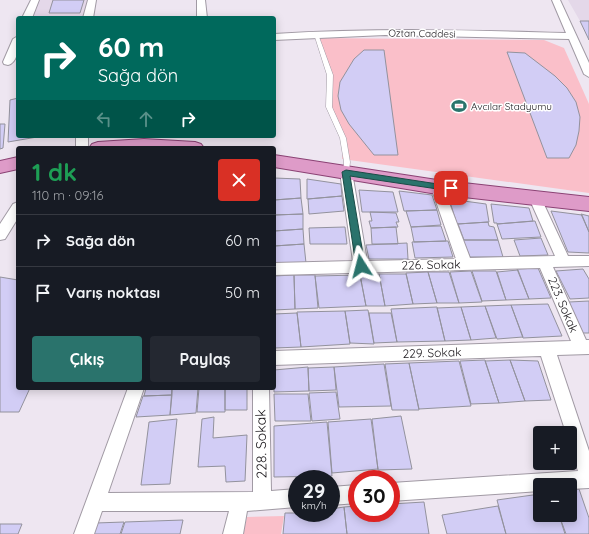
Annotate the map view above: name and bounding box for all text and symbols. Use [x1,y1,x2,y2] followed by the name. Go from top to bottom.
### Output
[388,26,456,41] street label: Oztan Caddesi
[98,29,164,64] text: 60 m
[32,32,84,84] icon: right
[98,64,178,87] text: Sağa dön
[450,97,468,115] sports icon: Avcılar Stadyumu
[471,100,552,113] place label: Avcılar Stadyumu
[93,108,115,130] icon: left
[135,108,157,130] icon: ahead
[177,108,199,130] icon: right
[32,157,77,187] text: 1 dk
[218,159,260,201] button: close
[434,171,468,205] pin
[440,177,462,199] icon: arrive
[32,187,104,203] text: 110 m · 09:16
[32,230,54,252] icon: right
[66,231,135,250] text: Sağa dön
[225,231,260,250] text: 60 m
[340,245,382,287] position arrow
[401,256,461,273] street label: 226. Sokak
[545,275,582,335] street label: 223. Sokak
[32,282,54,304] icon: arrive
[66,283,160,302] text: Varış noktası
[225,283,260,302] text: 50 m
[32,336,142,382] button: Çıkış
[150,336,260,382] button: Paylaş
[402,344,462,361] street label: 229. Sokak
[251,409,271,479] street label: 228. Sokak
[533,426,577,522] map controls
[533,426,577,470] button: +
[348,470,400,522] speed limit sign: 30
[303,478,325,503] text: 29
[533,478,577,522] button: −
[301,499,327,512] text: km/h

